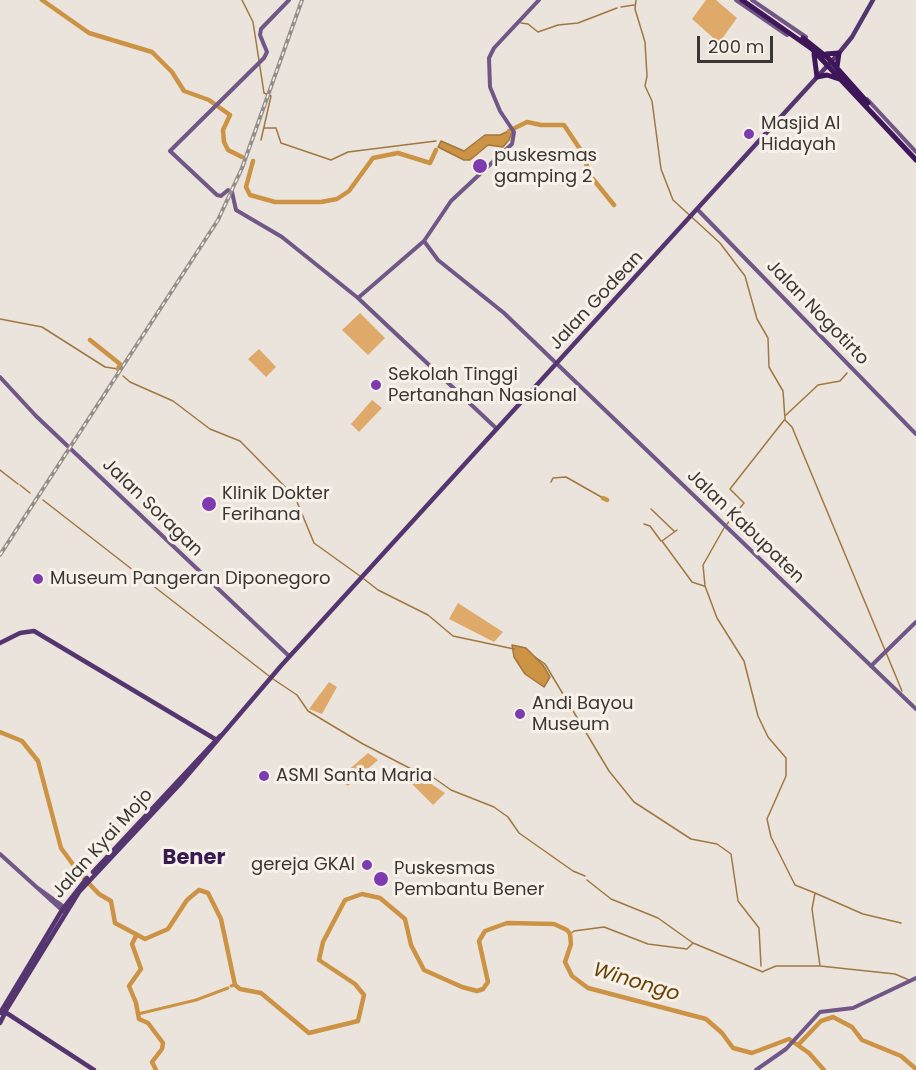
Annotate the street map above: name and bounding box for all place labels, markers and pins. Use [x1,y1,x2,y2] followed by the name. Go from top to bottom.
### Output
[761,113,840,156] place label: Masjid Al Hidayah
[742,127,756,141] marker: Masjid Al Hidayah
[494,145,597,188] place label: puskesmas gamping 2
[471,157,489,175] marker: puskesmas gamping 2
[388,364,577,406] place label: Sekolah Tinggi Pertanahan Nasional
[369,378,383,392] marker: Sekolah Tinggi Pertanahan Nasional
[222,483,330,526] place label: Klinik Dokter Ferihana
[200,495,218,513] marker: Klinik Dokter Ferihana
[50,568,331,590] place label: Museum Pangeran Diponegoro
[31,572,45,586] marker: Museum Pangeran Diponegoro
[532,693,633,736] place label: Andi Bayou Museum
[513,707,527,721] marker: Andi Bayou Museum
[276,765,432,787] place label: ASMI Santa Maria
[257,769,271,783] marker: ASMI Santa Maria
[251,854,355,876] place label: gereja GKAI
[360,858,374,872] marker: gereja GKAI
[394,858,544,900] place label: Puskesmas Pembantu Bener
[372,870,390,888] marker: Puskesmas Pembantu Bener

